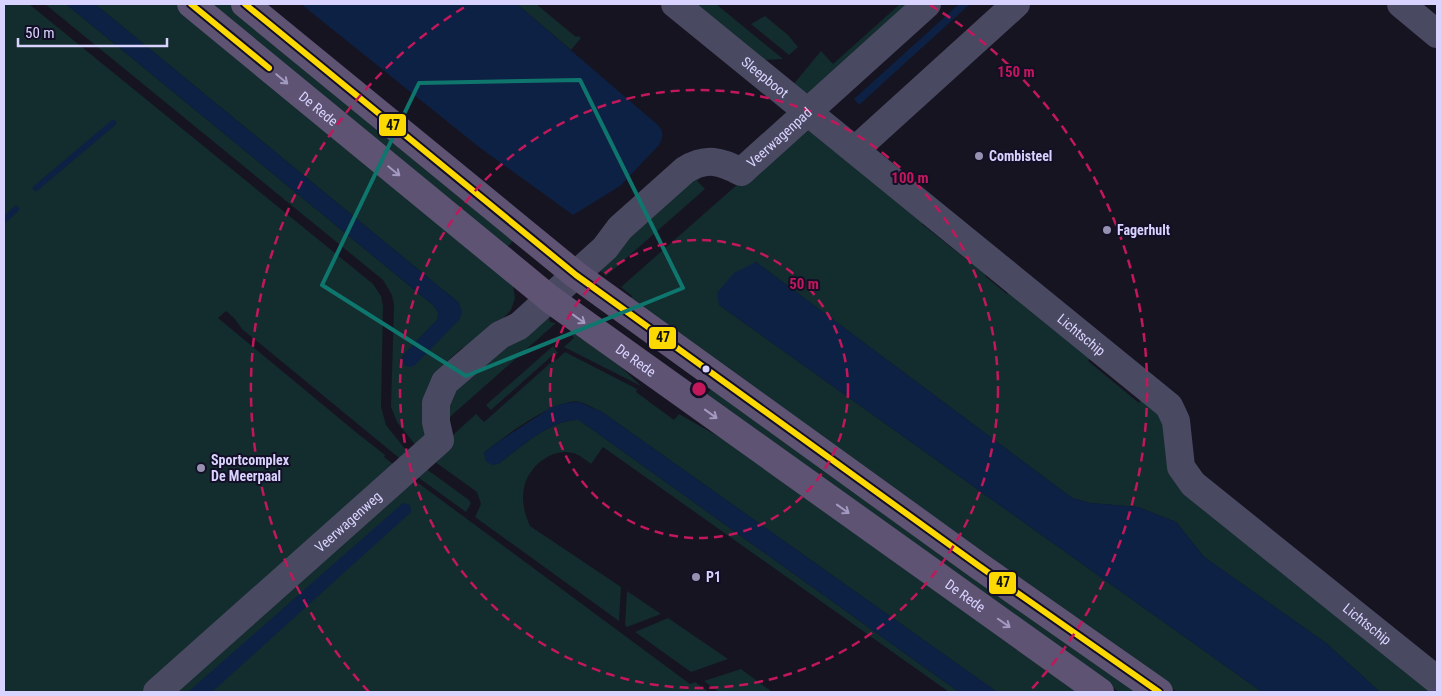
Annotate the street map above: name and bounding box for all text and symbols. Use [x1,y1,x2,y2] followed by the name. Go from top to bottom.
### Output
[18,15,166,47] scale bar
[25,24,55,42] text: 50 m
[738,53,792,101] street label: Sleepboot
[997,63,1035,81] text: 150 m
[276,74,289,85] one-way arrow
[296,88,341,130] street label: De Rede
[744,104,815,171] street label: Veerwagenpad
[378,113,407,137] line badge: 47
[386,117,400,133] text: 47
[989,148,1052,164] place label: Combisteel
[973,150,985,162] marker: Combisteel
[387,166,400,177] one-way arrow
[891,169,929,187] text: 100 m
[1117,222,1170,238] place label: Fagerhult
[1101,224,1113,236] marker: Fagerhult
[789,275,819,293] text: 50 m
[1054,311,1109,359] street label: Lichtschip
[572,314,586,324] one-way arrow
[648,326,677,350] line badge: 47
[656,329,670,345] text: 47
[613,341,659,380] street label: De Rede
[701,364,711,374] unlabelled marker
[690,380,708,398] centre of rings
[704,409,718,419] one-way arrow
[211,452,290,484] place label: Sportcomplex De Meerpaal
[195,462,207,474] marker: Sportcomplex De Meerpaal
[312,488,385,556] street label: Veerwagenweg
[836,503,849,514] one-way arrow
[706,569,721,585] place label: P1
[690,571,702,583] marker: P1
[988,571,1017,595] line badge: 47
[996,574,1010,590] text: 47
[942,576,989,616] street label: De Rede
[1340,600,1395,648] street label: Lichtschip
[997,618,1011,628] one-way arrow

